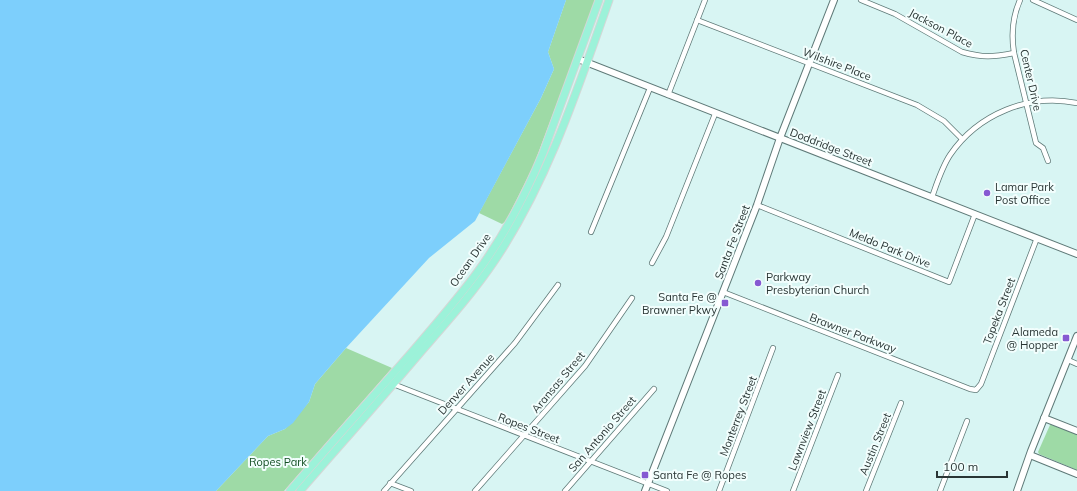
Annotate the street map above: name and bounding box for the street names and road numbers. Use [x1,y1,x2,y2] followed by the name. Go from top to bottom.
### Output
[907,5,975,51] street label: Jackson Place
[801,44,873,84] street label: Wilshire Place
[1017,48,1045,112] street label: Center Drive
[788,125,874,169] street label: Doddridge Street
[711,203,753,281] street label: Santa Fe Street
[847,225,933,271] street label: Meldo Park Drive
[446,230,494,290] street label: Ocean Drive
[980,276,1018,346] street label: Topeka Street
[808,310,898,356] street label: Brawner Parkway
[528,348,588,416] street label: Aransas Street
[435,351,497,417] street label: Denver Avenue
[716,374,760,458] street label: Monterrey Street
[785,387,829,473] street label: Lawnview Street
[565,393,639,475] street label: San Antonio Street
[496,410,562,446] street label: Ropes Street
[856,411,894,477] street label: Austin Street

